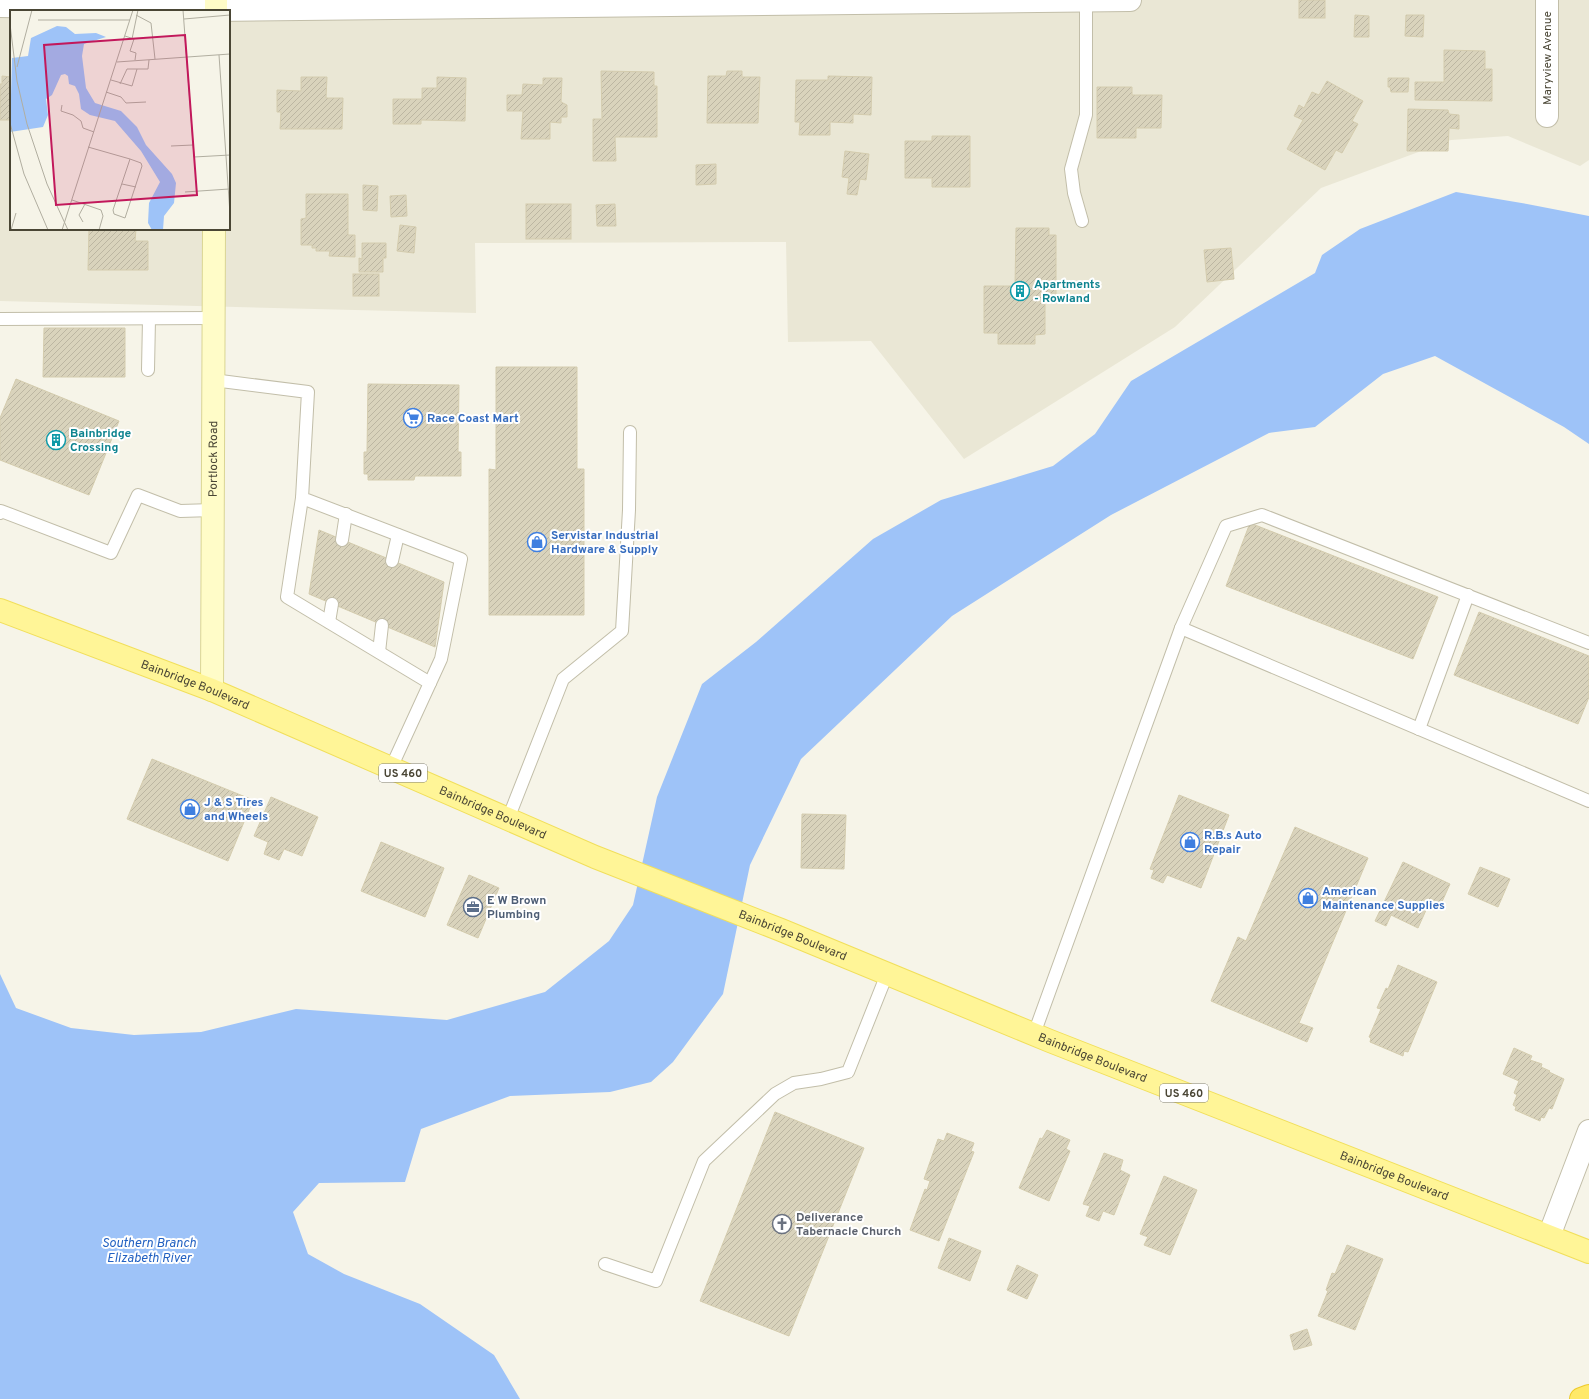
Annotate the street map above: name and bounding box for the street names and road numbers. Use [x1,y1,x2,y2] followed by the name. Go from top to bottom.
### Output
[1540,11,1556,105] street label: Maryview Avenue
[206,421,222,497] street label: Portlock Road
[138,657,252,714] street label: Bainbridge Boulevard
[379,764,427,782] road number: US 460
[436,783,549,844] street label: Bainbridge Boulevard
[736,907,849,965] street label: Bainbridge Boulevard
[1035,1030,1149,1087] street label: Bainbridge Boulevard
[1160,1084,1208,1102] road number: US 460
[1337,1148,1451,1205] street label: Bainbridge Boulevard

